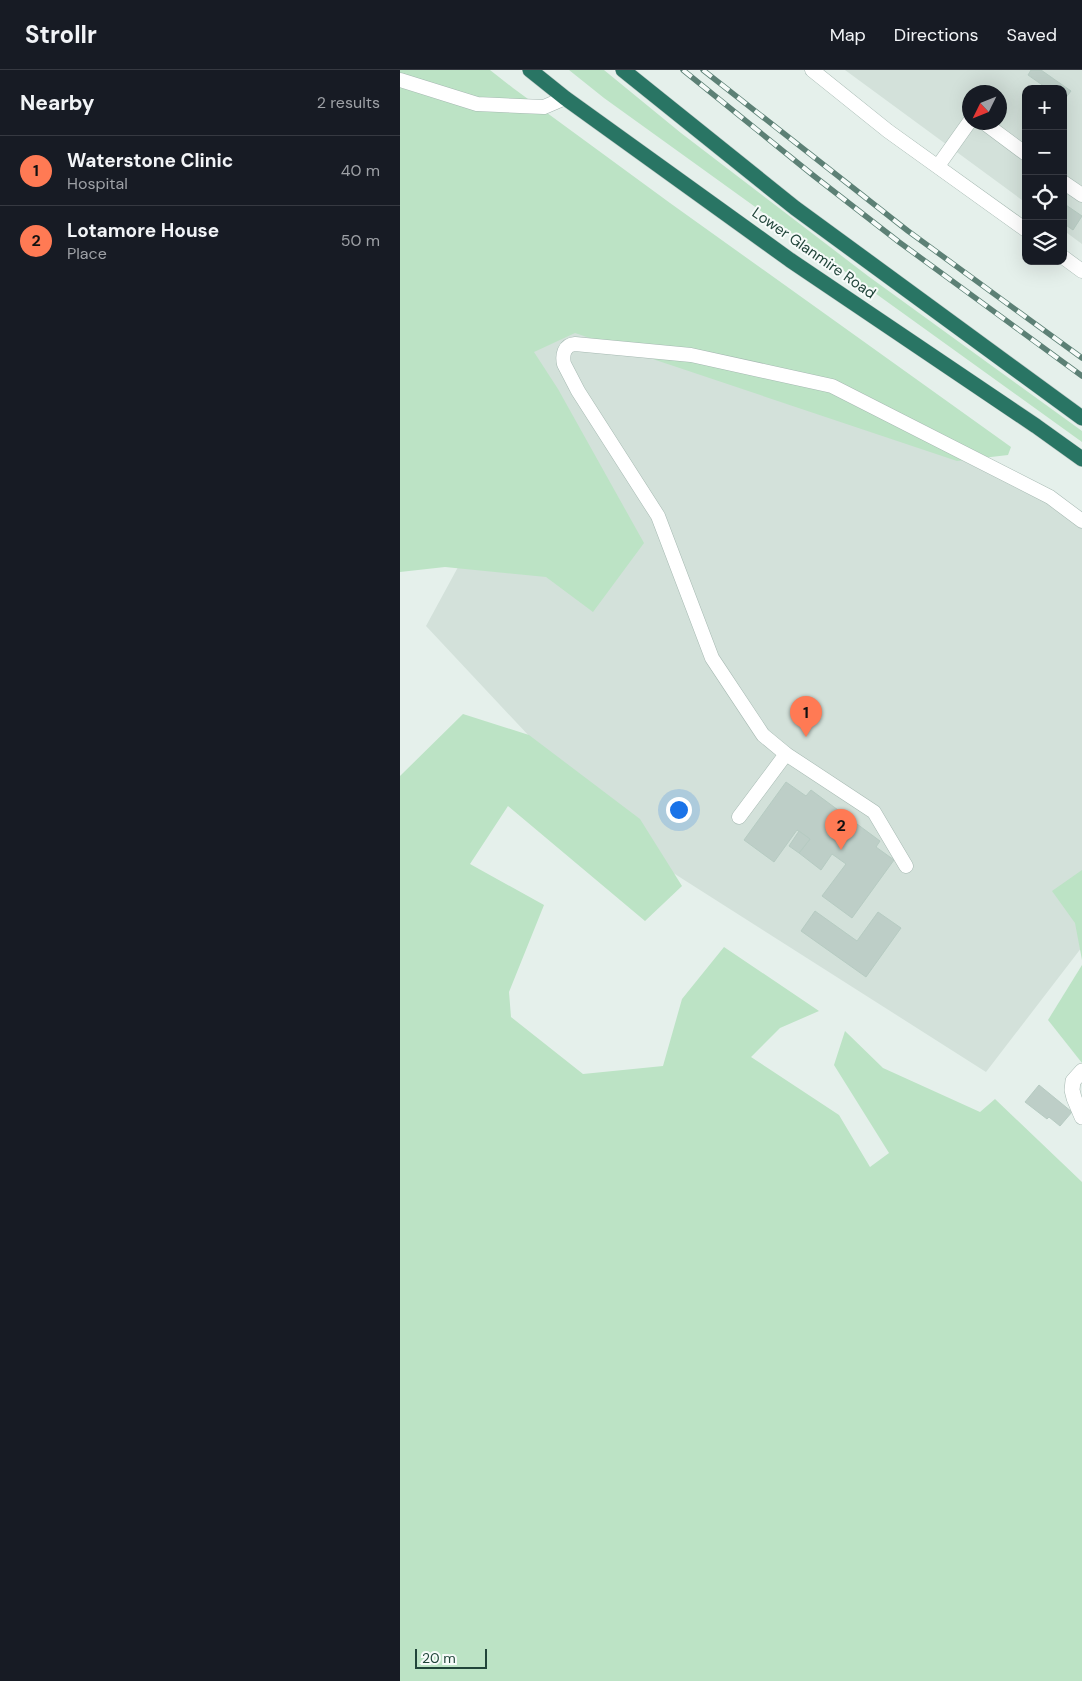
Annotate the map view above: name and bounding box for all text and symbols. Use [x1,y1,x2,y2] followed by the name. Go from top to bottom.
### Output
[25,19,97,50] text: Strollr
[830,23,866,47] text: Map
[894,23,979,47] text: Directions
[1007,23,1057,47] text: Saved
[962,85,1007,130] north arrow
[1022,85,1067,265] map controls
[1022,85,1067,130] button: +
[20,89,94,117] text: Nearby
[317,92,380,113] text: 2 results
[1022,130,1067,175] button: −
[67,148,233,173] text: Waterstone Clinic
[33,160,39,181] text: 1
[341,160,380,181] text: 40 m
[67,173,128,194] text: Hospital
[1022,175,1067,220] button: locate
[748,203,880,303] street label: Lower Glanmire Road
[67,218,219,243] text: Lotamore House
[1022,220,1067,265] button: layers
[31,230,41,251] text: 2
[341,230,380,251] text: 50 m
[67,243,107,264] text: Place
[790,696,822,737] pin: 1
[666,797,692,823] your location
[825,809,857,850] pin: 2
[415,1646,488,1669] scale bar
[422,1649,456,1667] text: 20 m

